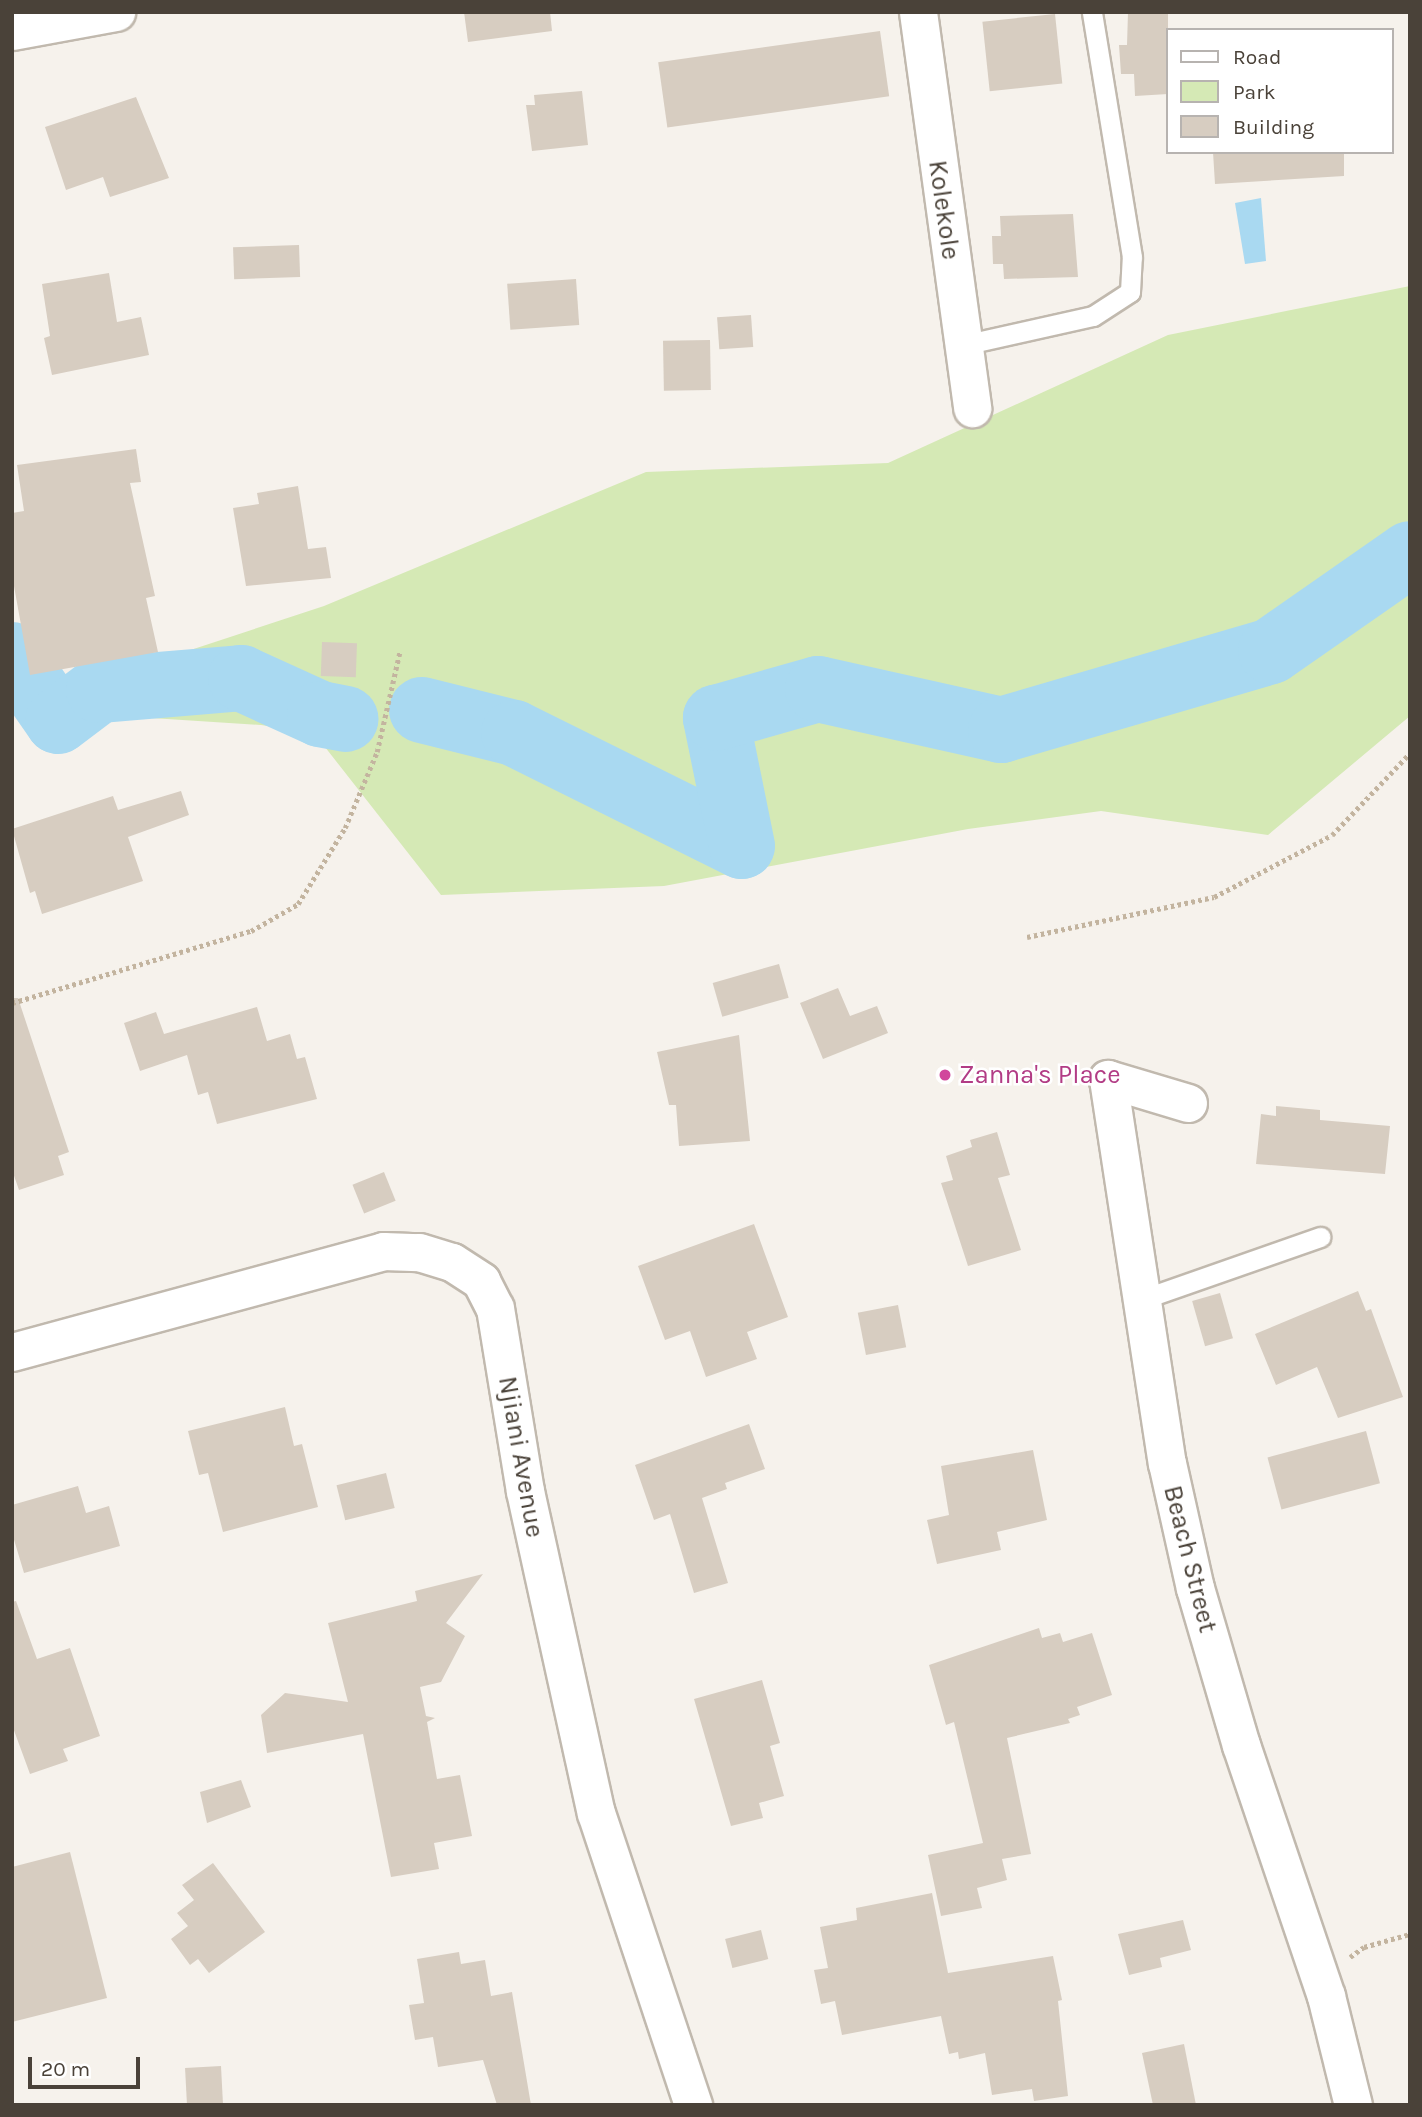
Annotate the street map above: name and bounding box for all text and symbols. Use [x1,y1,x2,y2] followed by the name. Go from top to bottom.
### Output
[1166,28,1394,154] legend
[1233,45,1281,69] text: Road
[1233,80,1276,104] text: Park
[1233,115,1314,139] text: Building
[922,158,966,262] street label: Kolekole
[959,1059,1120,1091] place label: Zanna's Place
[937,1067,953,1083] marker: Zanna's Place
[491,1374,551,1540] street label: Njiani Avenue
[1157,1482,1223,1636] street label: Beach Street
[32,2044,144,2088] scale bar
[41,2057,90,2081] text: 20 m

